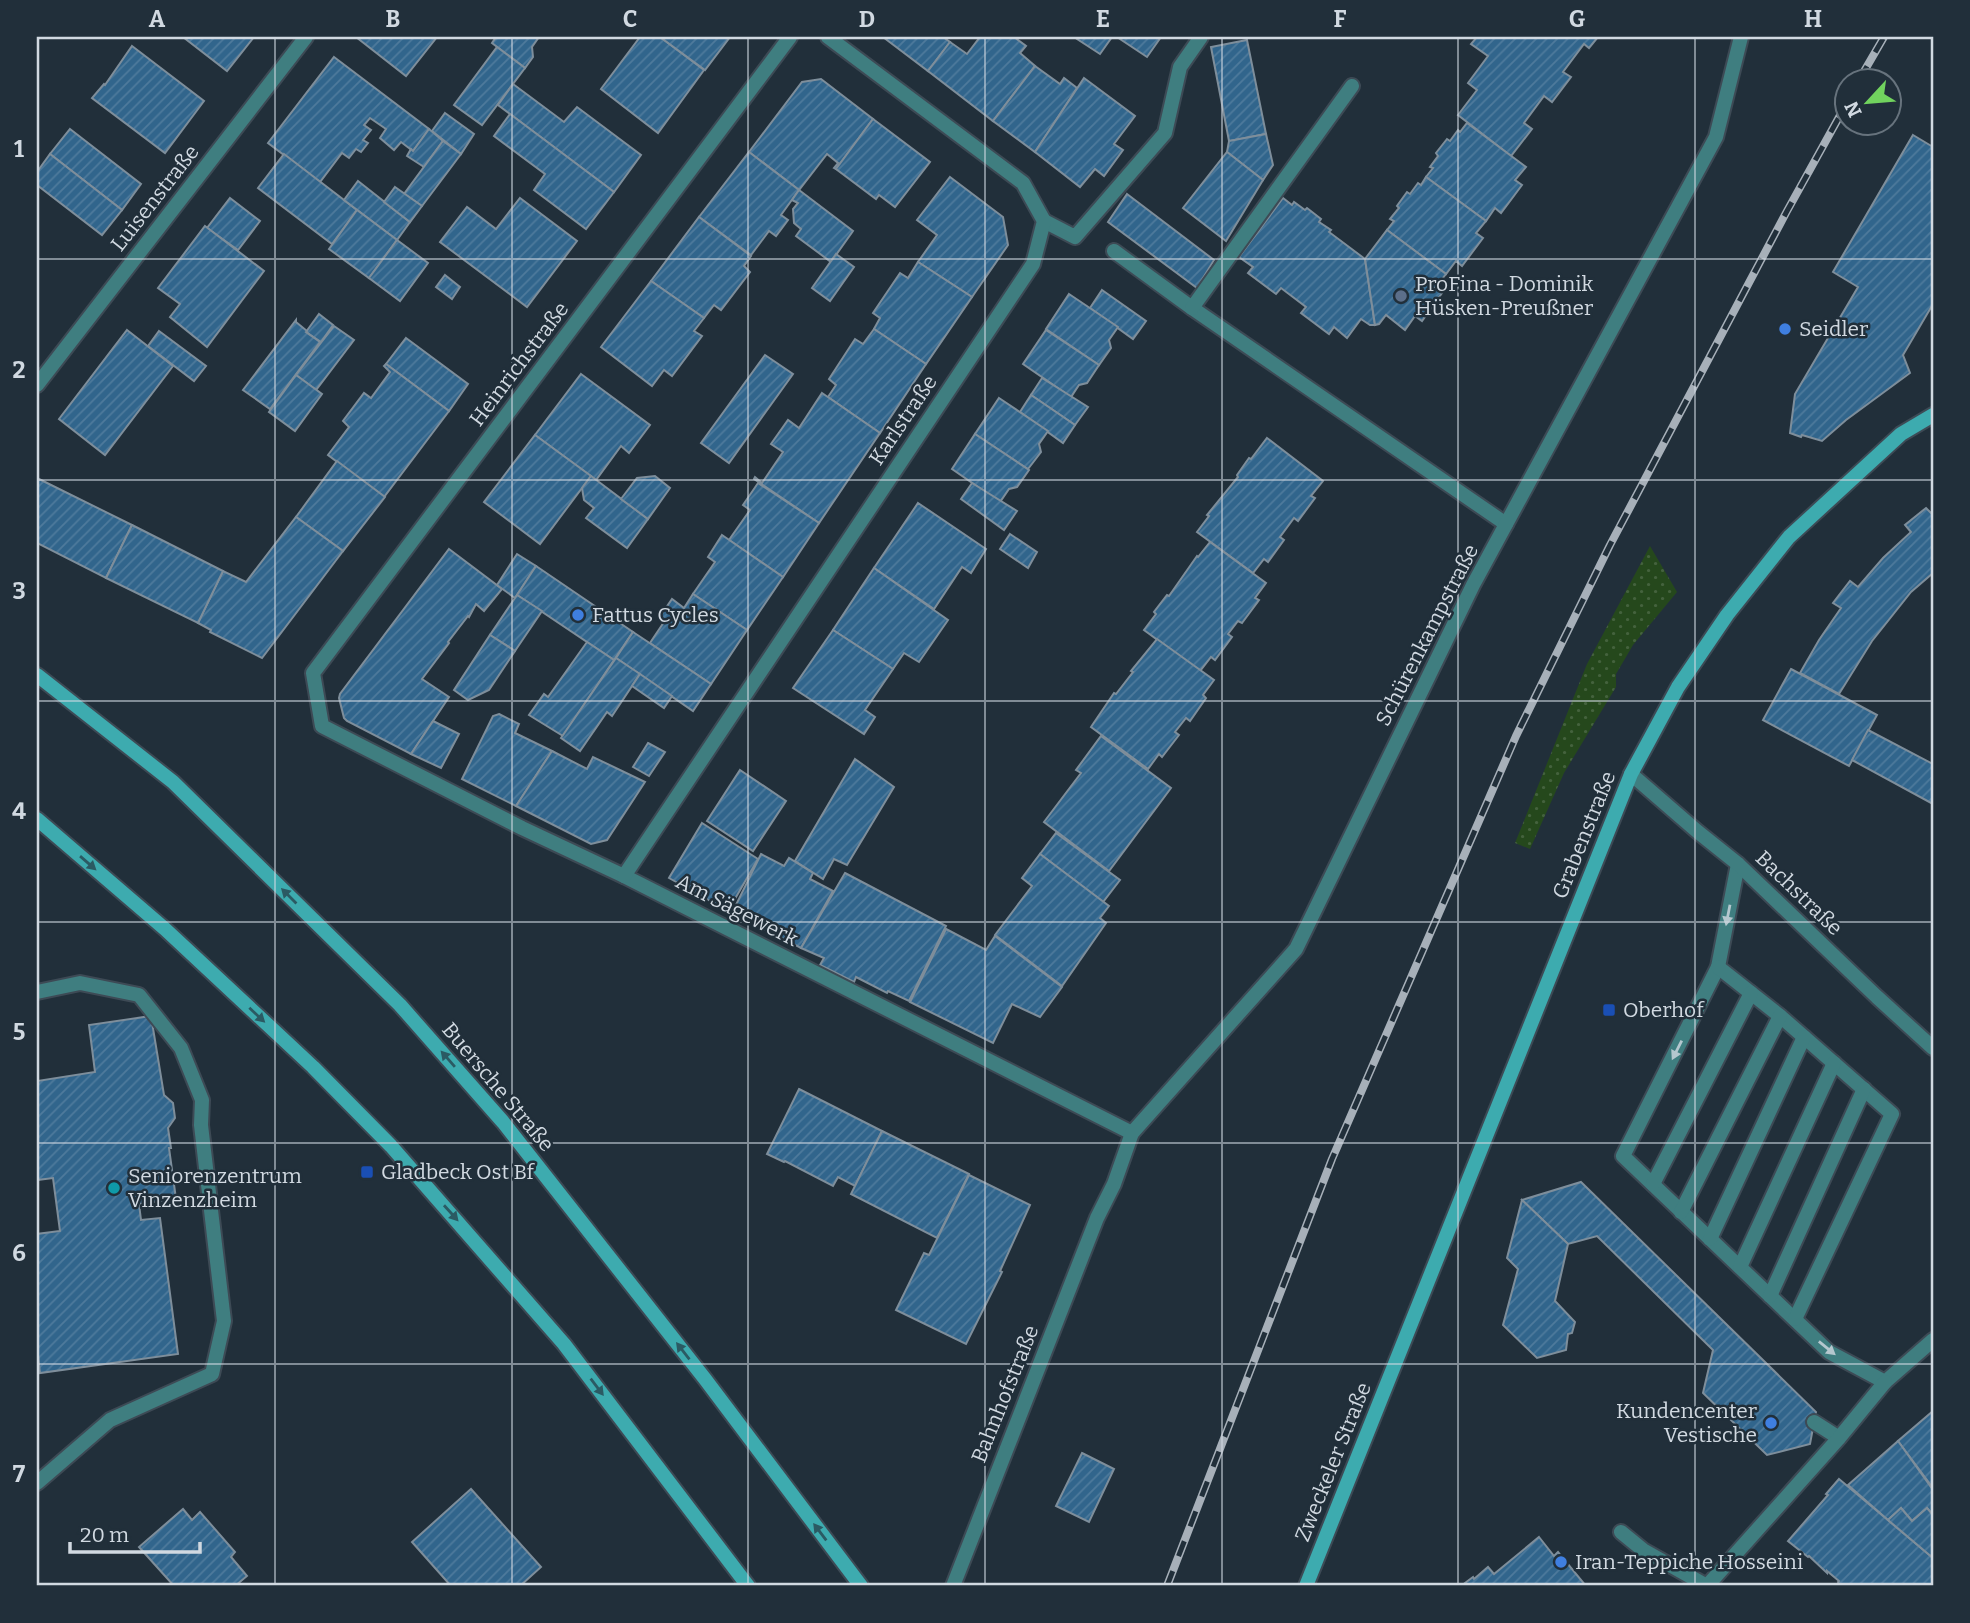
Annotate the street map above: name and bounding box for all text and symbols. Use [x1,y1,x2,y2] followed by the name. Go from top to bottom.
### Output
[149,5,166,33] text: A
[386,5,400,33] text: B
[623,5,637,33] text: C
[859,5,875,33] text: D
[1096,5,1110,33] text: E
[1334,5,1347,33] text: F
[1569,5,1586,33] text: G
[1804,5,1822,33] text: H
[1834,66,1904,136] north arrow
[1839,97,1867,121] text: N
[14,135,24,163] text: 1
[105,140,205,256] street label: Luisenstraße
[1415,271,1594,321] place label: ProFina - Dominik Hüsken-Preußner
[1393,288,1409,304] marker: ProFina - Dominik Hüsken-Preußner
[464,297,574,431] street label: Heinrichstraße
[1799,316,1868,342] place label: Seidler
[1777,321,1793,337] marker: Seidler
[13,356,26,384] text: 2
[863,370,943,470] street label: Karlstraße
[1370,540,1484,730] street label: Schürenkampstraße
[12,577,26,605] text: 3
[592,602,719,628] place label: Fattus Cycles
[570,607,586,623] marker: Fattus Cycles
[1547,767,1621,903] street label: Grabenstraße
[12,797,26,825] text: 4
[1750,845,1848,941] street label: Bachstraße
[80,855,97,870] one-way arrow
[672,868,802,952] street label: Am Sägewerk
[281,887,298,904] one-way arrow
[1723,904,1734,926] one-way arrow
[1623,997,1705,1023] place label: Oberhof
[1601,1002,1617,1018] marker: Oberhof
[248,1007,265,1023] one-way arrow
[436,1017,560,1157] street label: Buersche Straße
[13,1018,25,1046] text: 5
[1671,1040,1682,1060] one-way arrow
[440,1050,456,1068] one-way arrow
[381,1159,536,1185] place label: Gladbeck Ost Bf
[128,1163,302,1213] place label: Seniorenzentrum Vinzenzheim
[359,1164,375,1180] marker: Gladbeck Ost Bf
[106,1180,122,1196] marker: Seniorenzentrum Vinzenzheim
[443,1204,459,1222] one-way arrow
[12,1239,26,1267] text: 6
[966,1321,1044,1467] street label: Bahnhofstraße
[1818,1340,1835,1355] one-way arrow
[675,1342,690,1360] one-way arrow
[589,1378,603,1396] one-way arrow
[1289,1379,1377,1545] street label: Zweckeler Straße
[1616,1398,1757,1448] place label: Kundencenter Vestische
[1763,1415,1779,1431] marker: Kundencenter Vestische
[13,1460,26,1488] text: 7
[70,1511,200,1555] scale bar
[80,1522,129,1548] text: 20 m
[814,1523,828,1541] one-way arrow
[1575,1549,1803,1575] place label: Iran-Teppiche Hosseini
[1553,1554,1569,1570] marker: Iran-Teppiche Hosseini

